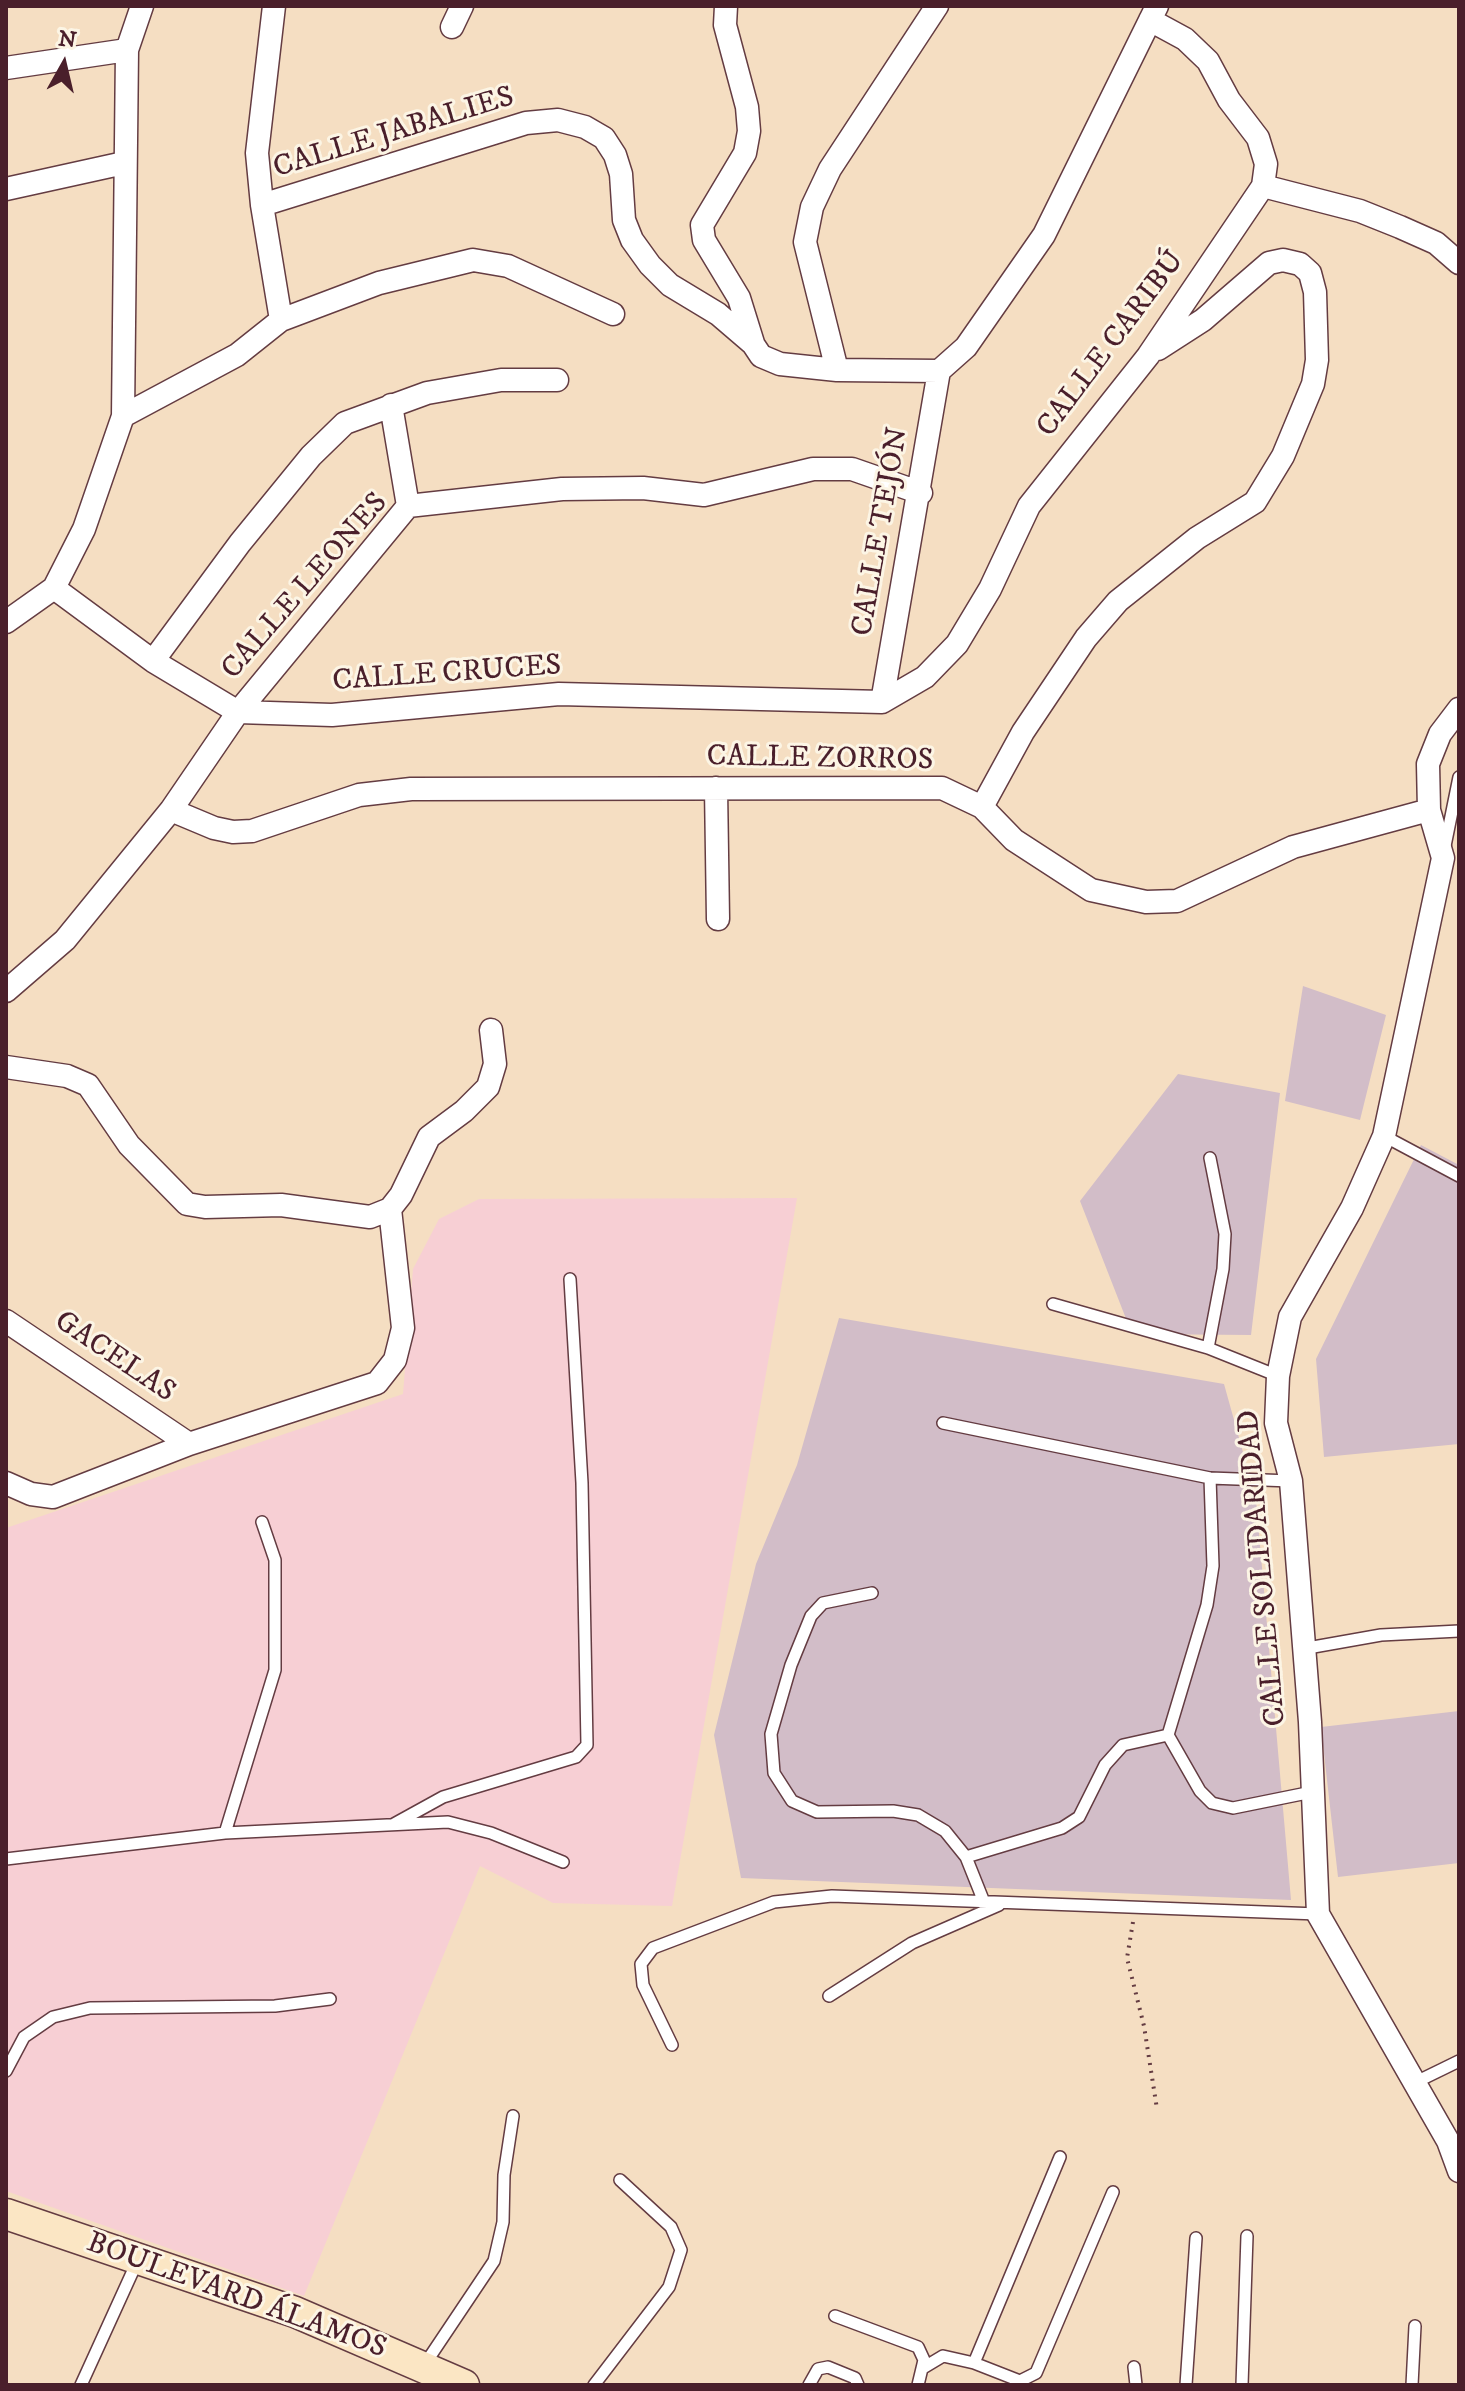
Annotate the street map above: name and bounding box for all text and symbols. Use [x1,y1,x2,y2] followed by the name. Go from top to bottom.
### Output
[24,24,104,104] north arrow
[57,25,78,54] text: N
[269,80,519,188] street label: CALLE JABALIES
[1030,245,1194,445] street label: CALLE CARIBÚ
[846,425,918,639] street label: CALLE TEJÓN
[215,486,397,688] street label: CALLE LEONES
[331,649,563,701] street label: CALLE CRUCES
[706,740,934,780] street label: CALLE ZORROS
[47,1305,181,1411] street label: GACELAS
[1232,1408,1296,1728] street label: CALLE SOLIDARIDAD
[81,2226,391,2368] street label: BOULEVARD ÁLAMOS

